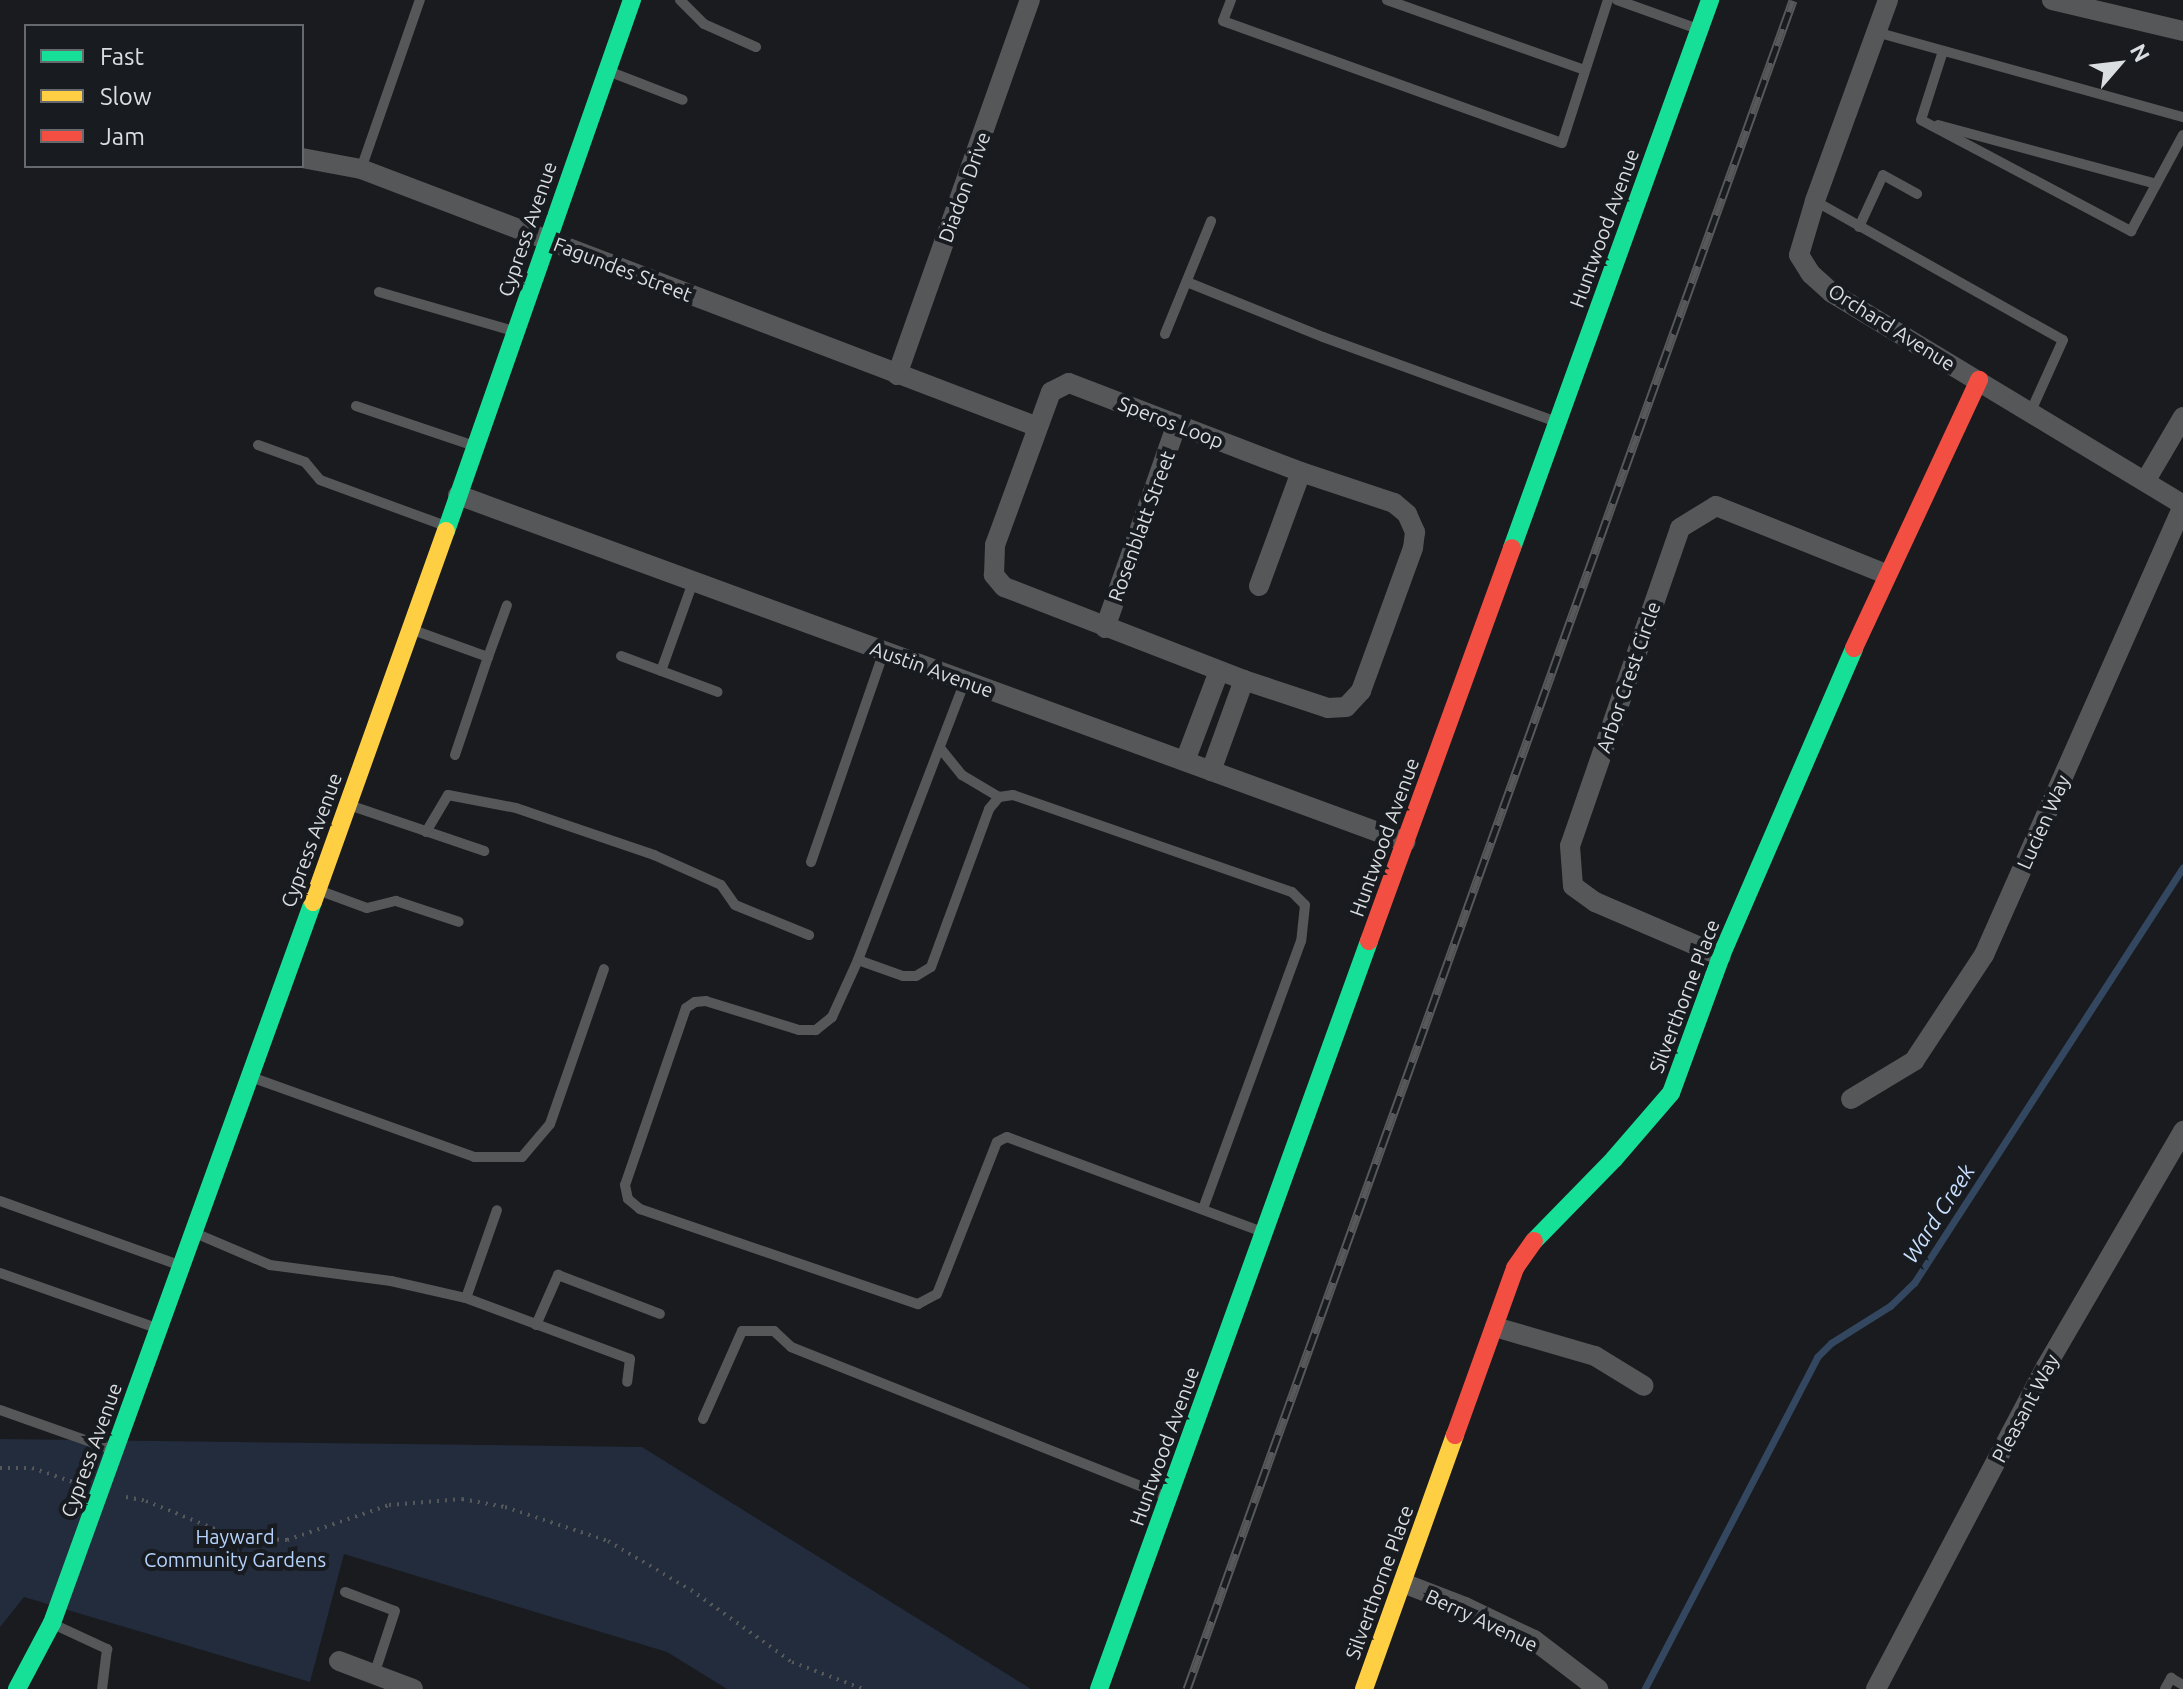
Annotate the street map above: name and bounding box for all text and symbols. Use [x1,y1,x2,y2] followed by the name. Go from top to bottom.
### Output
[24,24,304,168] legend
[2079,24,2159,104] north arrow
[2126,39,2156,66] text: N
[100,43,144,70] text: Fast
[100,83,152,110] text: Slow
[100,123,145,150] text: Jam
[933,128,995,246] street label: Diadon Drive
[1564,145,1644,311] street label: Huntwood Avenue
[493,158,561,300] street label: Cypress Avenue
[550,232,696,306] street label: Fagundes Street
[1824,278,1960,376] street label: Orchard Avenue
[1115,391,1227,453] street label: Speros Loop
[1103,447,1179,605] street label: Rosenblatt Street
[1591,598,1665,756] street label: Arbor Crest Circle
[867,636,997,702] street label: Austin Avenue
[1344,754,1424,920] street label: Huntwood Avenue
[276,769,346,911] street label: Cypress Avenue
[2012,771,2074,873] street label: Lucien Way
[1644,916,1724,1076] street label: Silverthorne Place
[1896,1159,1980,1267] water label: Ward Creek
[1986,1350,2064,1466] street label: Pleasant Way
[1124,1363,1204,1529] street label: Huntwood Avenue
[56,1379,126,1521] street label: Cypress Avenue
[1340,1502,1418,1662] street label: Silverthorne Place
[144,1525,326,1572] park label: Hayward Community Gardens
[1422,1584,1542,1656] street label: Berry Avenue

